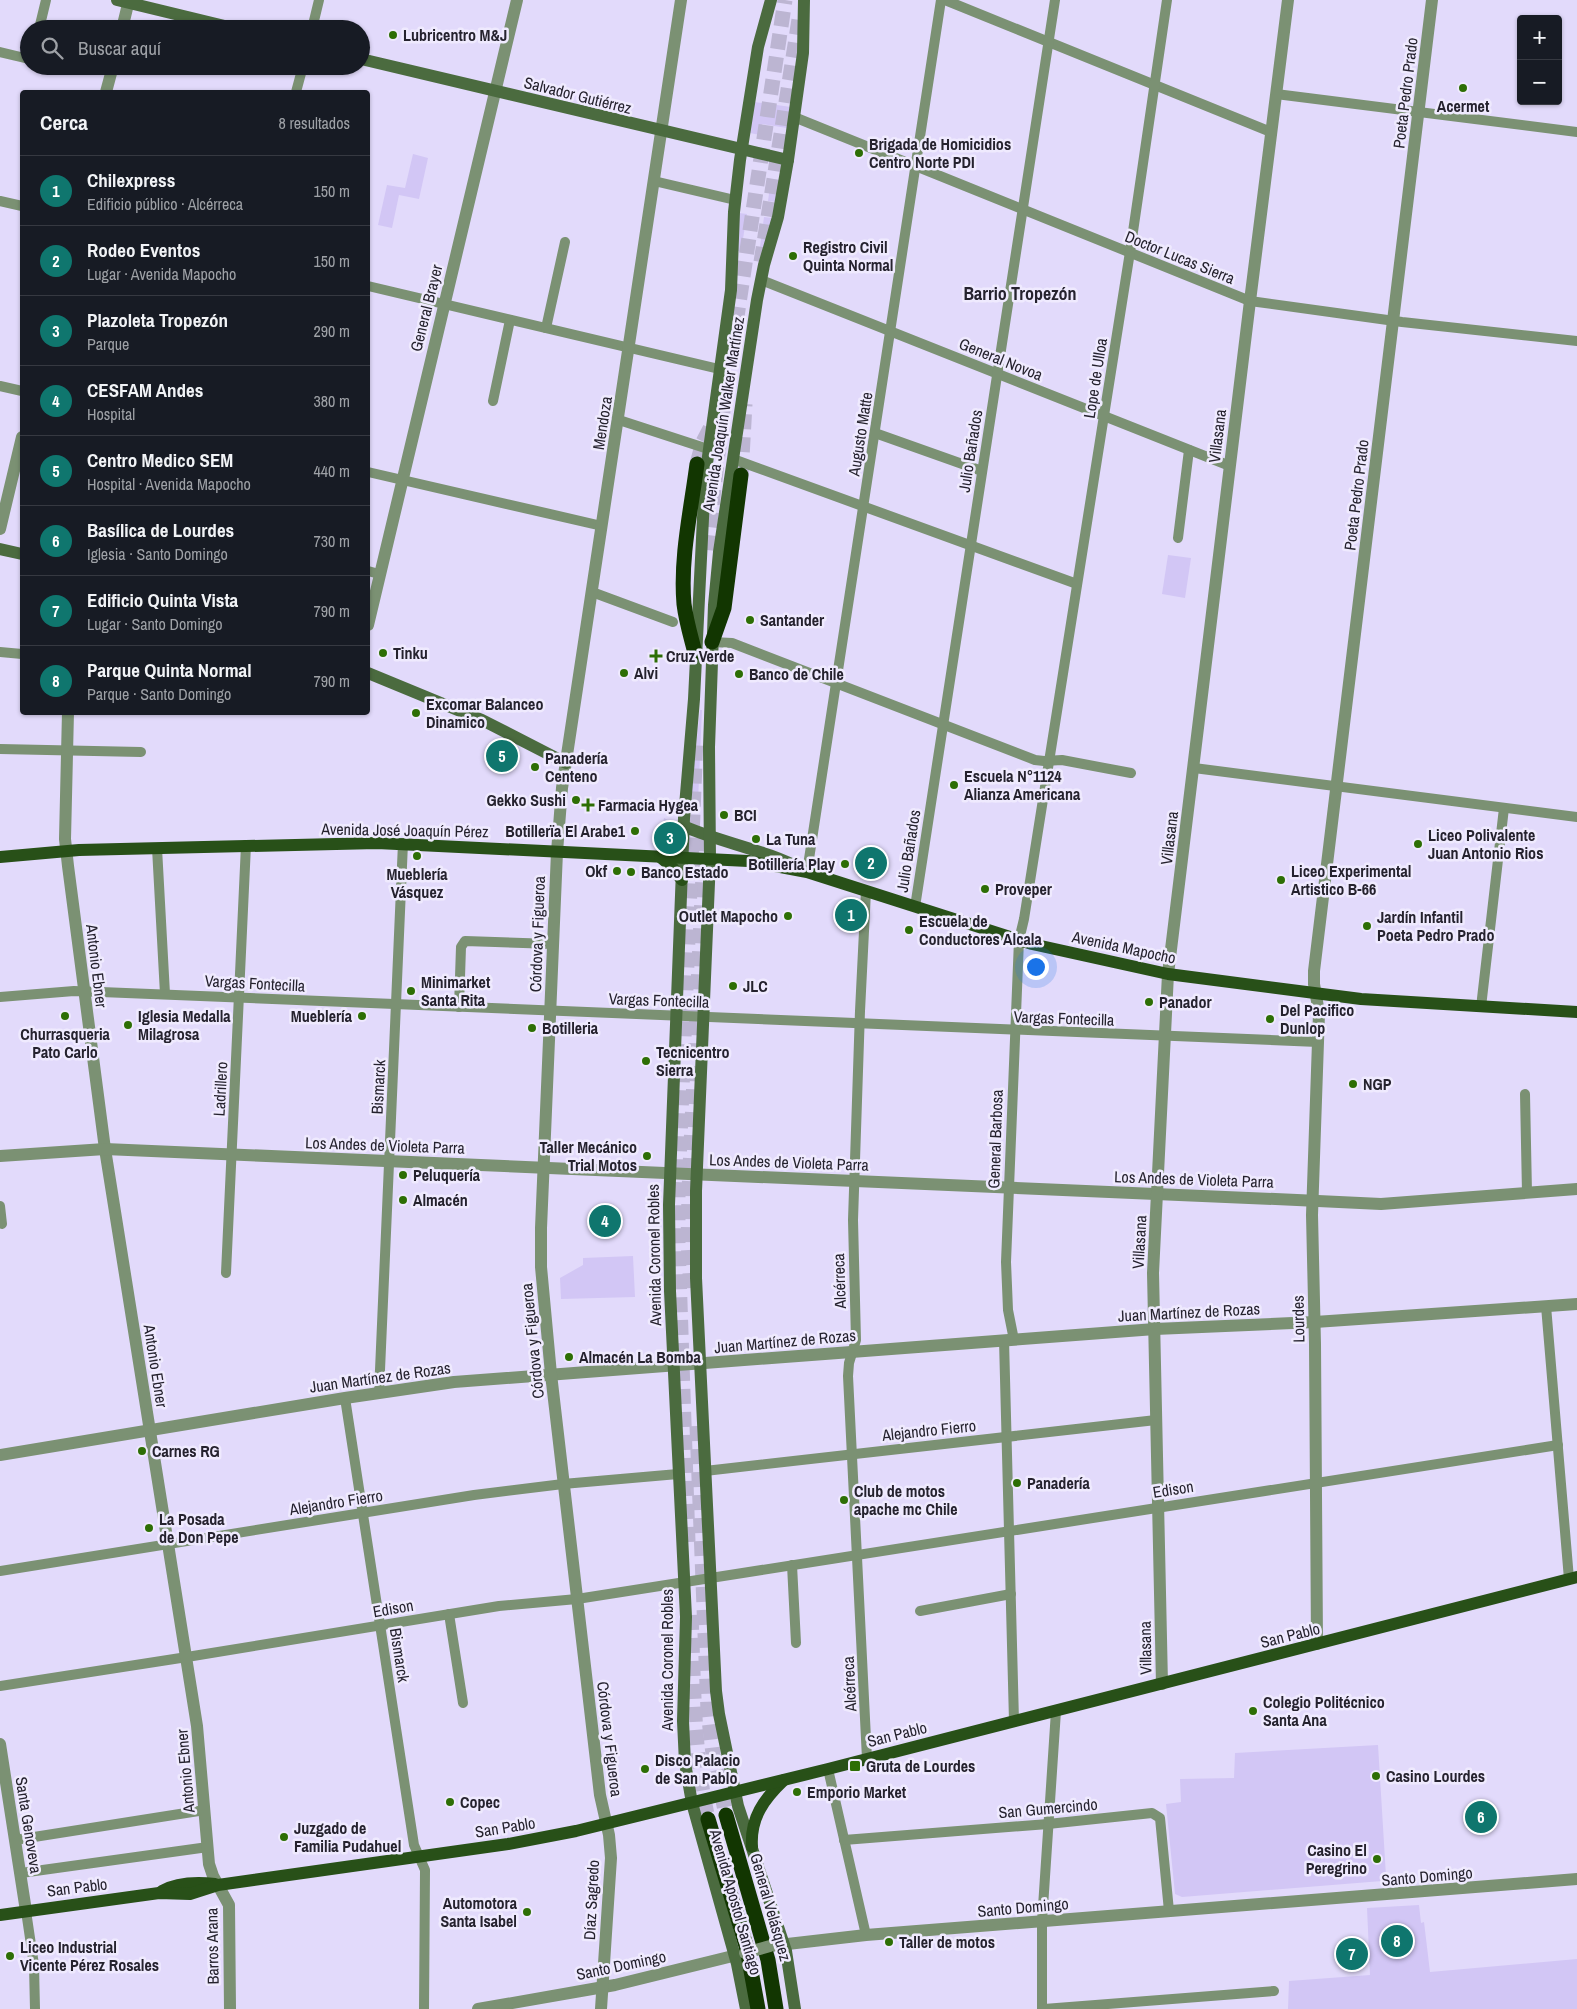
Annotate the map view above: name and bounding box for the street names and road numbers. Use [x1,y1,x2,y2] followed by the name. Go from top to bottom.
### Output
[1387,36,1423,150] street label: Poeta Pedro Prado
[522,71,635,119] street label: Salvador Gutiérrez
[1122,225,1239,289] street label: Doctor Lucas Sierra
[405,262,448,354] street label: General Brayer
[697,315,749,514] street label: Avenida Joaquín Walker Martínez
[956,332,1047,386] street label: General Novoa
[1078,336,1112,420] street label: Lope de Ulloa
[842,390,877,478] street label: Augusto Matte
[587,394,617,451] street label: Mendoza
[1203,407,1231,464] street label: Villasana
[953,408,987,494] street label: Julio Bañados
[1338,438,1374,552] street label: Poeta Pedro Prado
[891,808,925,894] street label: Julio Bañados
[1155,809,1183,866] street label: Villasana
[320,818,489,842] street label: Avenida José Joaquín Pérez
[524,875,550,992] street label: Córdova y Figueroa
[81,922,113,1010] street label: Antonio Ebner
[1069,925,1178,969] street label: Avenida Mapocho
[204,969,306,997] street label: Vargas Fontecilla
[608,987,710,1013] street label: Vargas Fontecilla
[1013,1005,1115,1031] street label: Vargas Fontecilla
[366,1059,390,1115] street label: Bismarck
[208,1061,232,1117] street label: Ladrillero
[982,1088,1008,1189] street label: General Barbosa
[305,1131,466,1159] street label: Los Andes de Violeta Parra
[709,1148,870,1176] street label: Los Andes de Violeta Parra
[1114,1165,1275,1193] street label: Los Andes de Violeta Parra
[642,1184,666,1327] street label: Avenida Coronel Robles
[1127,1214,1151,1269] street label: Villasana
[827,1252,851,1310] street label: Alcérreca
[515,1281,549,1400] street label: Córdova y Figueroa
[1287,1295,1309,1343] street label: Lourdes
[1117,1297,1261,1327] street label: Juan Martínez de Rozas
[138,1322,174,1410] street label: Antonio Ebner
[713,1324,857,1358] street label: Juan Martínez de Rozas
[308,1356,452,1398] street label: Juan Martínez de Rozas
[880,1414,977,1446] street label: Alejandro Fierro
[1151,1475,1195,1503] street label: Edison
[287,1484,384,1520] street label: Alejandro Fierro
[656,1589,678,1732] street label: Avenida Coronel Robles
[371,1594,415,1622] street label: Edison
[1258,1617,1322,1653] street label: San Pablo
[1134,1620,1156,1675] street label: Villasana
[385,1626,415,1684] street label: Bismarck
[837,1655,861,1713] street label: Alcérreca
[592,1680,628,1799] street label: Córdova y Figueroa
[865,1716,929,1752] street label: San Pablo
[170,1728,200,1815] street label: Antonio Ebner
[10,1775,48,1876] street label: Santa Genoveva
[998,1793,1098,1823] street label: San Gumercindo
[473,1811,537,1843] street label: San Pablo
[704,1826,767,1978] street label: Avenida Apostol Santiago
[745,1851,797,1964] street label: General Velásquez
[578,1859,604,1941] street label: Díaz Sagredo
[1381,1861,1473,1891] street label: Santo Domingo
[46,1872,108,1902] street label: San Pablo
[977,1892,1069,1922] street label: Santo Domingo
[200,1907,224,1984] street label: Barros Arana
[574,1945,668,1985] street label: Santo Domingo

